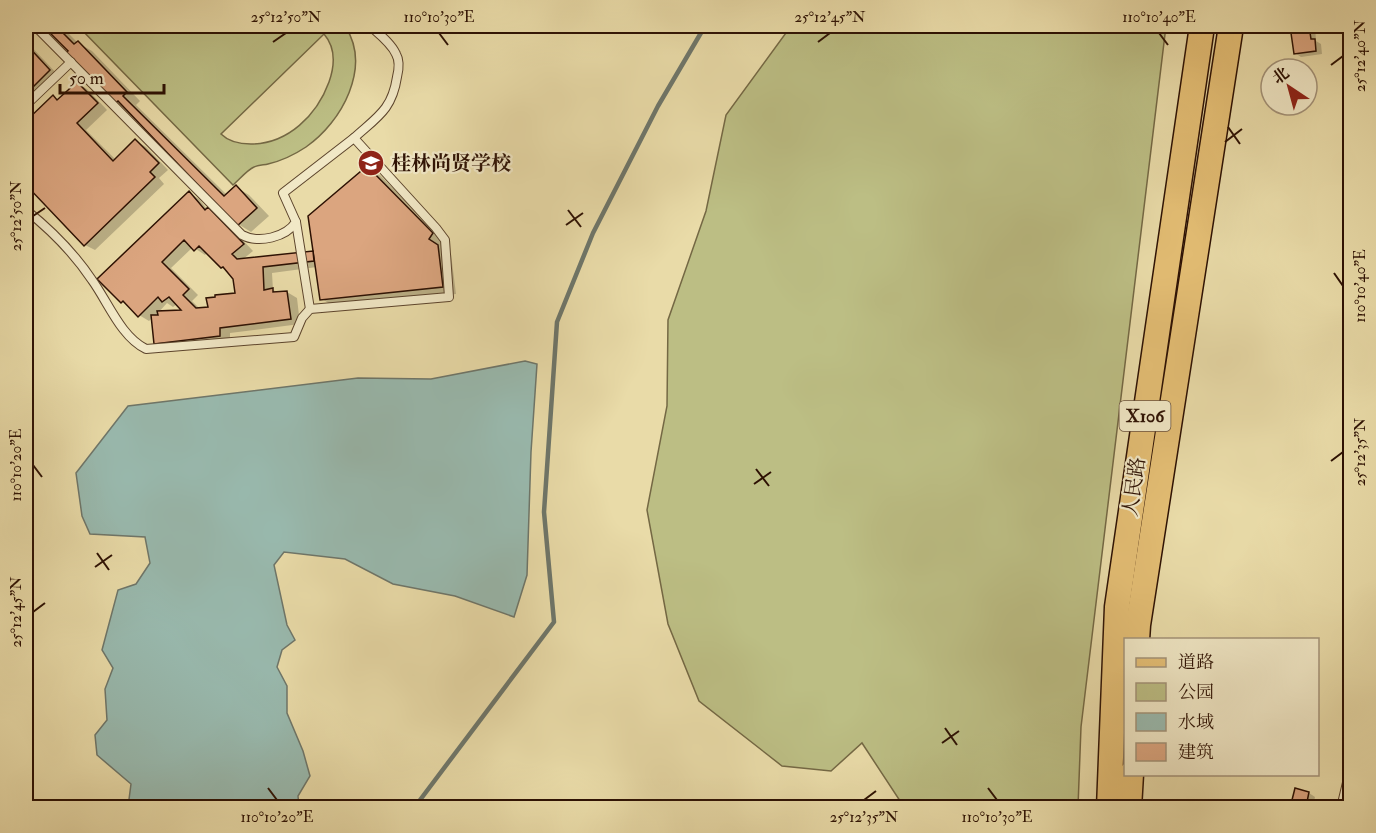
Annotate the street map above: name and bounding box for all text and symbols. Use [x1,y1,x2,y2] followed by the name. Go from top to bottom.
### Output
[251,8,322,27] text: 25°12'50"N
[403,8,475,27] text: 110°10'30"E
[795,8,866,27] text: 25°12'45"N
[1122,8,1196,27] text: 110°10'40"E
[1351,19,1370,92] text: 25°12'40"N
[60,57,164,95] scale bar
[1259,57,1319,117] north arrow
[1268,63,1293,88] text: 北
[69,67,104,90] text: 50 m
[356,148,386,178] school or university icon: 桂林尚贤学校
[391,151,511,176] place label: 桂林尚贤学校
[7,180,26,251] text: 25°12'50"N
[1351,249,1370,323] text: 110°10'40"E
[1120,401,1170,431] road number: X106
[1351,417,1370,486] text: 25°12'35"N
[7,428,26,502] text: 110°10'20"E
[1117,456,1151,518] street label: 人民路
[7,576,26,647] text: 25°12'45"N
[1124,638,1319,776] legend
[1178,651,1214,674] text: 道路
[1178,681,1214,704] text: 公园
[1178,711,1214,734] text: 水域
[1178,741,1214,764] text: 建筑
[240,808,314,827] text: 110°10'20"E
[830,808,899,827] text: 25°12'35"N
[961,808,1033,827] text: 110°10'30"E

